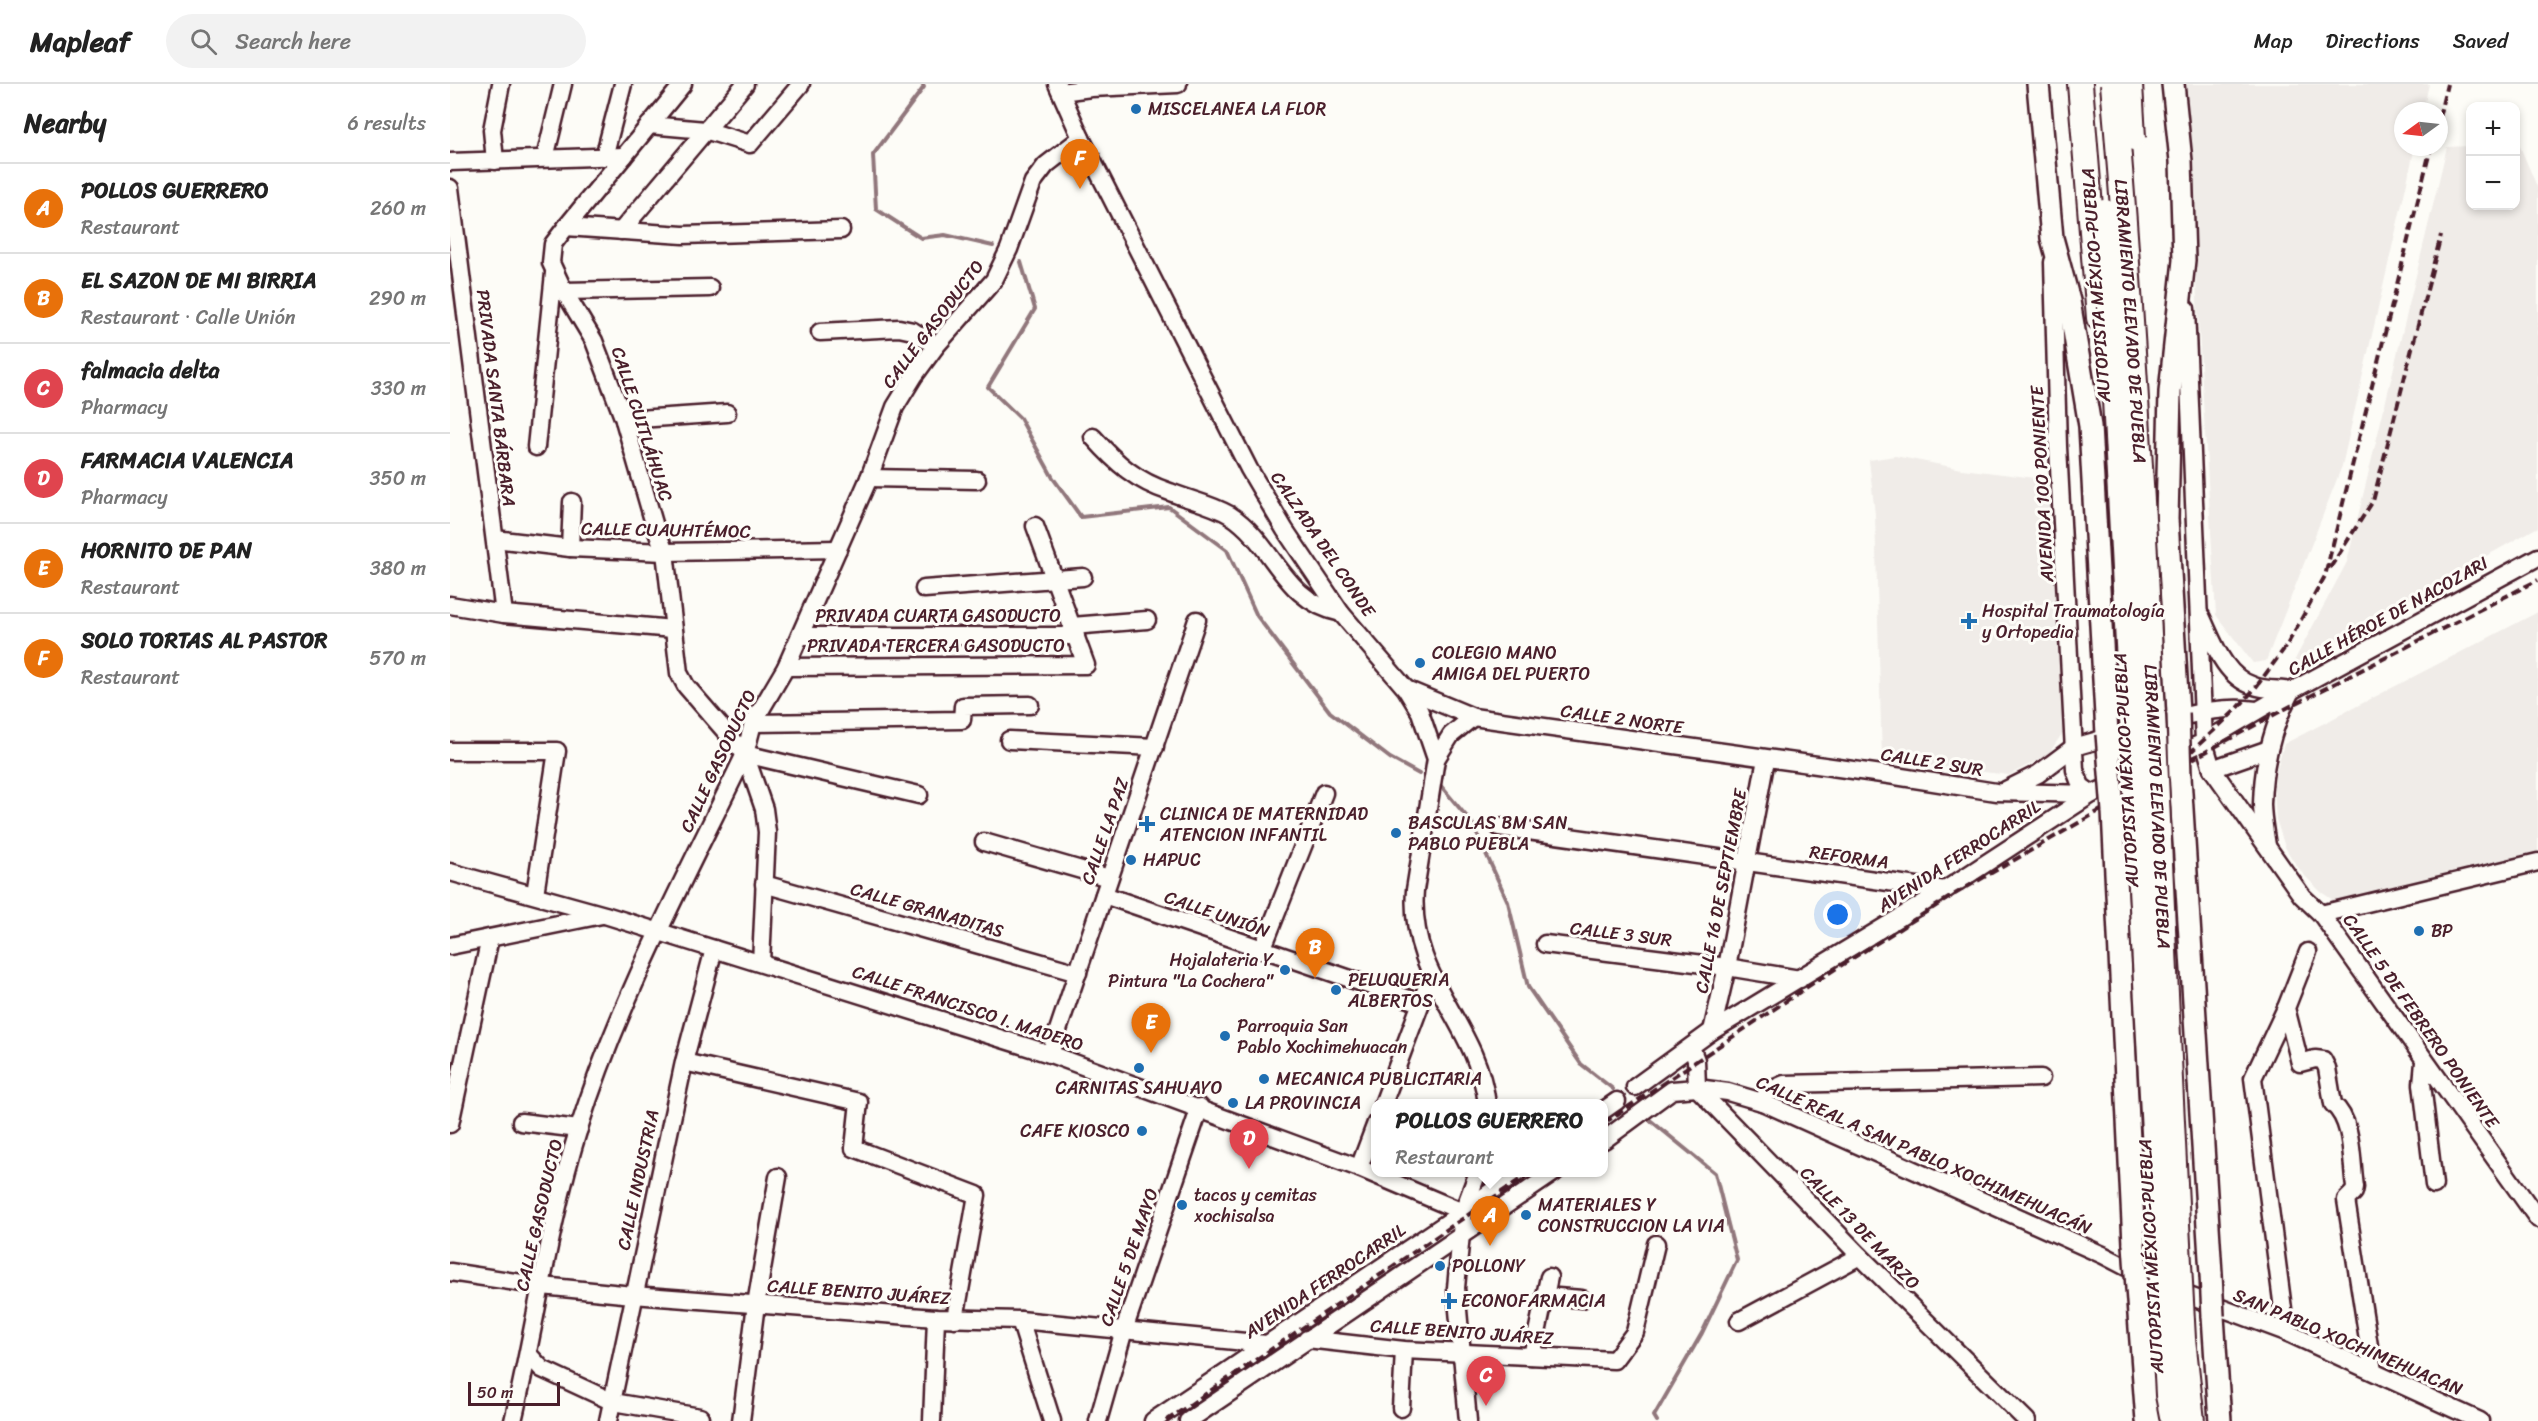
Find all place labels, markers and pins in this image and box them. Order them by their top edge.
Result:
place label: MISCELANEA LA FLOR [1148,93,1326,125]
marker: MISCELANEA LA FLOR [1129,102,1143,116]
pin: F [1060,140,1100,189]
place label: Hospital Traumatología y Ortopedia [1982,595,2164,648]
marker: Hospital Traumatología y Ortopedia [1960,612,1978,630]
place label: COLEGIO MANO AMIGA DEL PUERTO [1431,637,1590,690]
marker: COLEGIO MANO AMIGA DEL PUERTO [1413,656,1427,670]
place label: CLINICA DE MATERNIDAD ATENCION INFANTIL [1159,798,1368,851]
place label: BASCULAS BM SAN PABLO PUEBLA [1408,807,1568,860]
marker: CLINICA DE MATERNIDAD ATENCION INFANTIL [1138,815,1156,833]
marker: BASCULAS BM SAN PABLO PUEBLA [1389,826,1403,840]
place label: HAPUC [1143,844,1201,876]
marker: HAPUC [1124,853,1138,867]
place label: BP [2431,915,2453,947]
marker: BP [2412,924,2426,938]
pin: B [1296,928,1334,978]
place label: Hojalateria Y Pintura "La Cochera" [1108,944,1275,997]
marker: Hojalateria Y Pintura "La Cochera" [1278,963,1292,977]
place label: PELUQUERIA ALBERTOS [1347,964,1449,1017]
marker: PELUQUERIA ALBERTOS [1329,983,1343,997]
pin: E [1132,1004,1170,1053]
place label: Parroquia San Pablo Xochimehuacan [1237,1010,1407,1063]
marker: Parroquia San Pablo Xochimehuacan [1218,1029,1232,1043]
marker: CARNITAS SAHUAYO [1132,1061,1146,1075]
place label: MECANICA PUBLICITARIA [1276,1063,1482,1095]
place label: CARNITAS SAHUAYO [1056,1072,1223,1104]
marker: MECANICA PUBLICITARIA [1257,1072,1271,1086]
place label: LA PROVINCIA [1245,1087,1361,1119]
marker: LA PROVINCIA [1226,1096,1240,1110]
place label: CAFE KIOSCO [1020,1115,1130,1147]
pin: D [1230,1120,1268,1169]
marker: CAFE KIOSCO [1135,1124,1149,1138]
place label: tacos y cemitas xochisalsa [1194,1179,1317,1232]
place label: MATERIALES Y CONSTRUCCION LA VIA [1538,1189,1725,1242]
pin: A [1470,1196,1510,1246]
marker: tacos y cemitas xochisalsa [1175,1198,1189,1212]
marker: MATERIALES Y CONSTRUCCION LA VIA [1519,1208,1533,1222]
place label: POLLONY [1452,1250,1526,1282]
marker: POLLONY [1433,1259,1447,1273]
place label: ECONOFARMACIA [1461,1285,1606,1317]
marker: ECONOFARMACIA [1442,1294,1456,1308]
pin: C [1466,1356,1506,1406]

